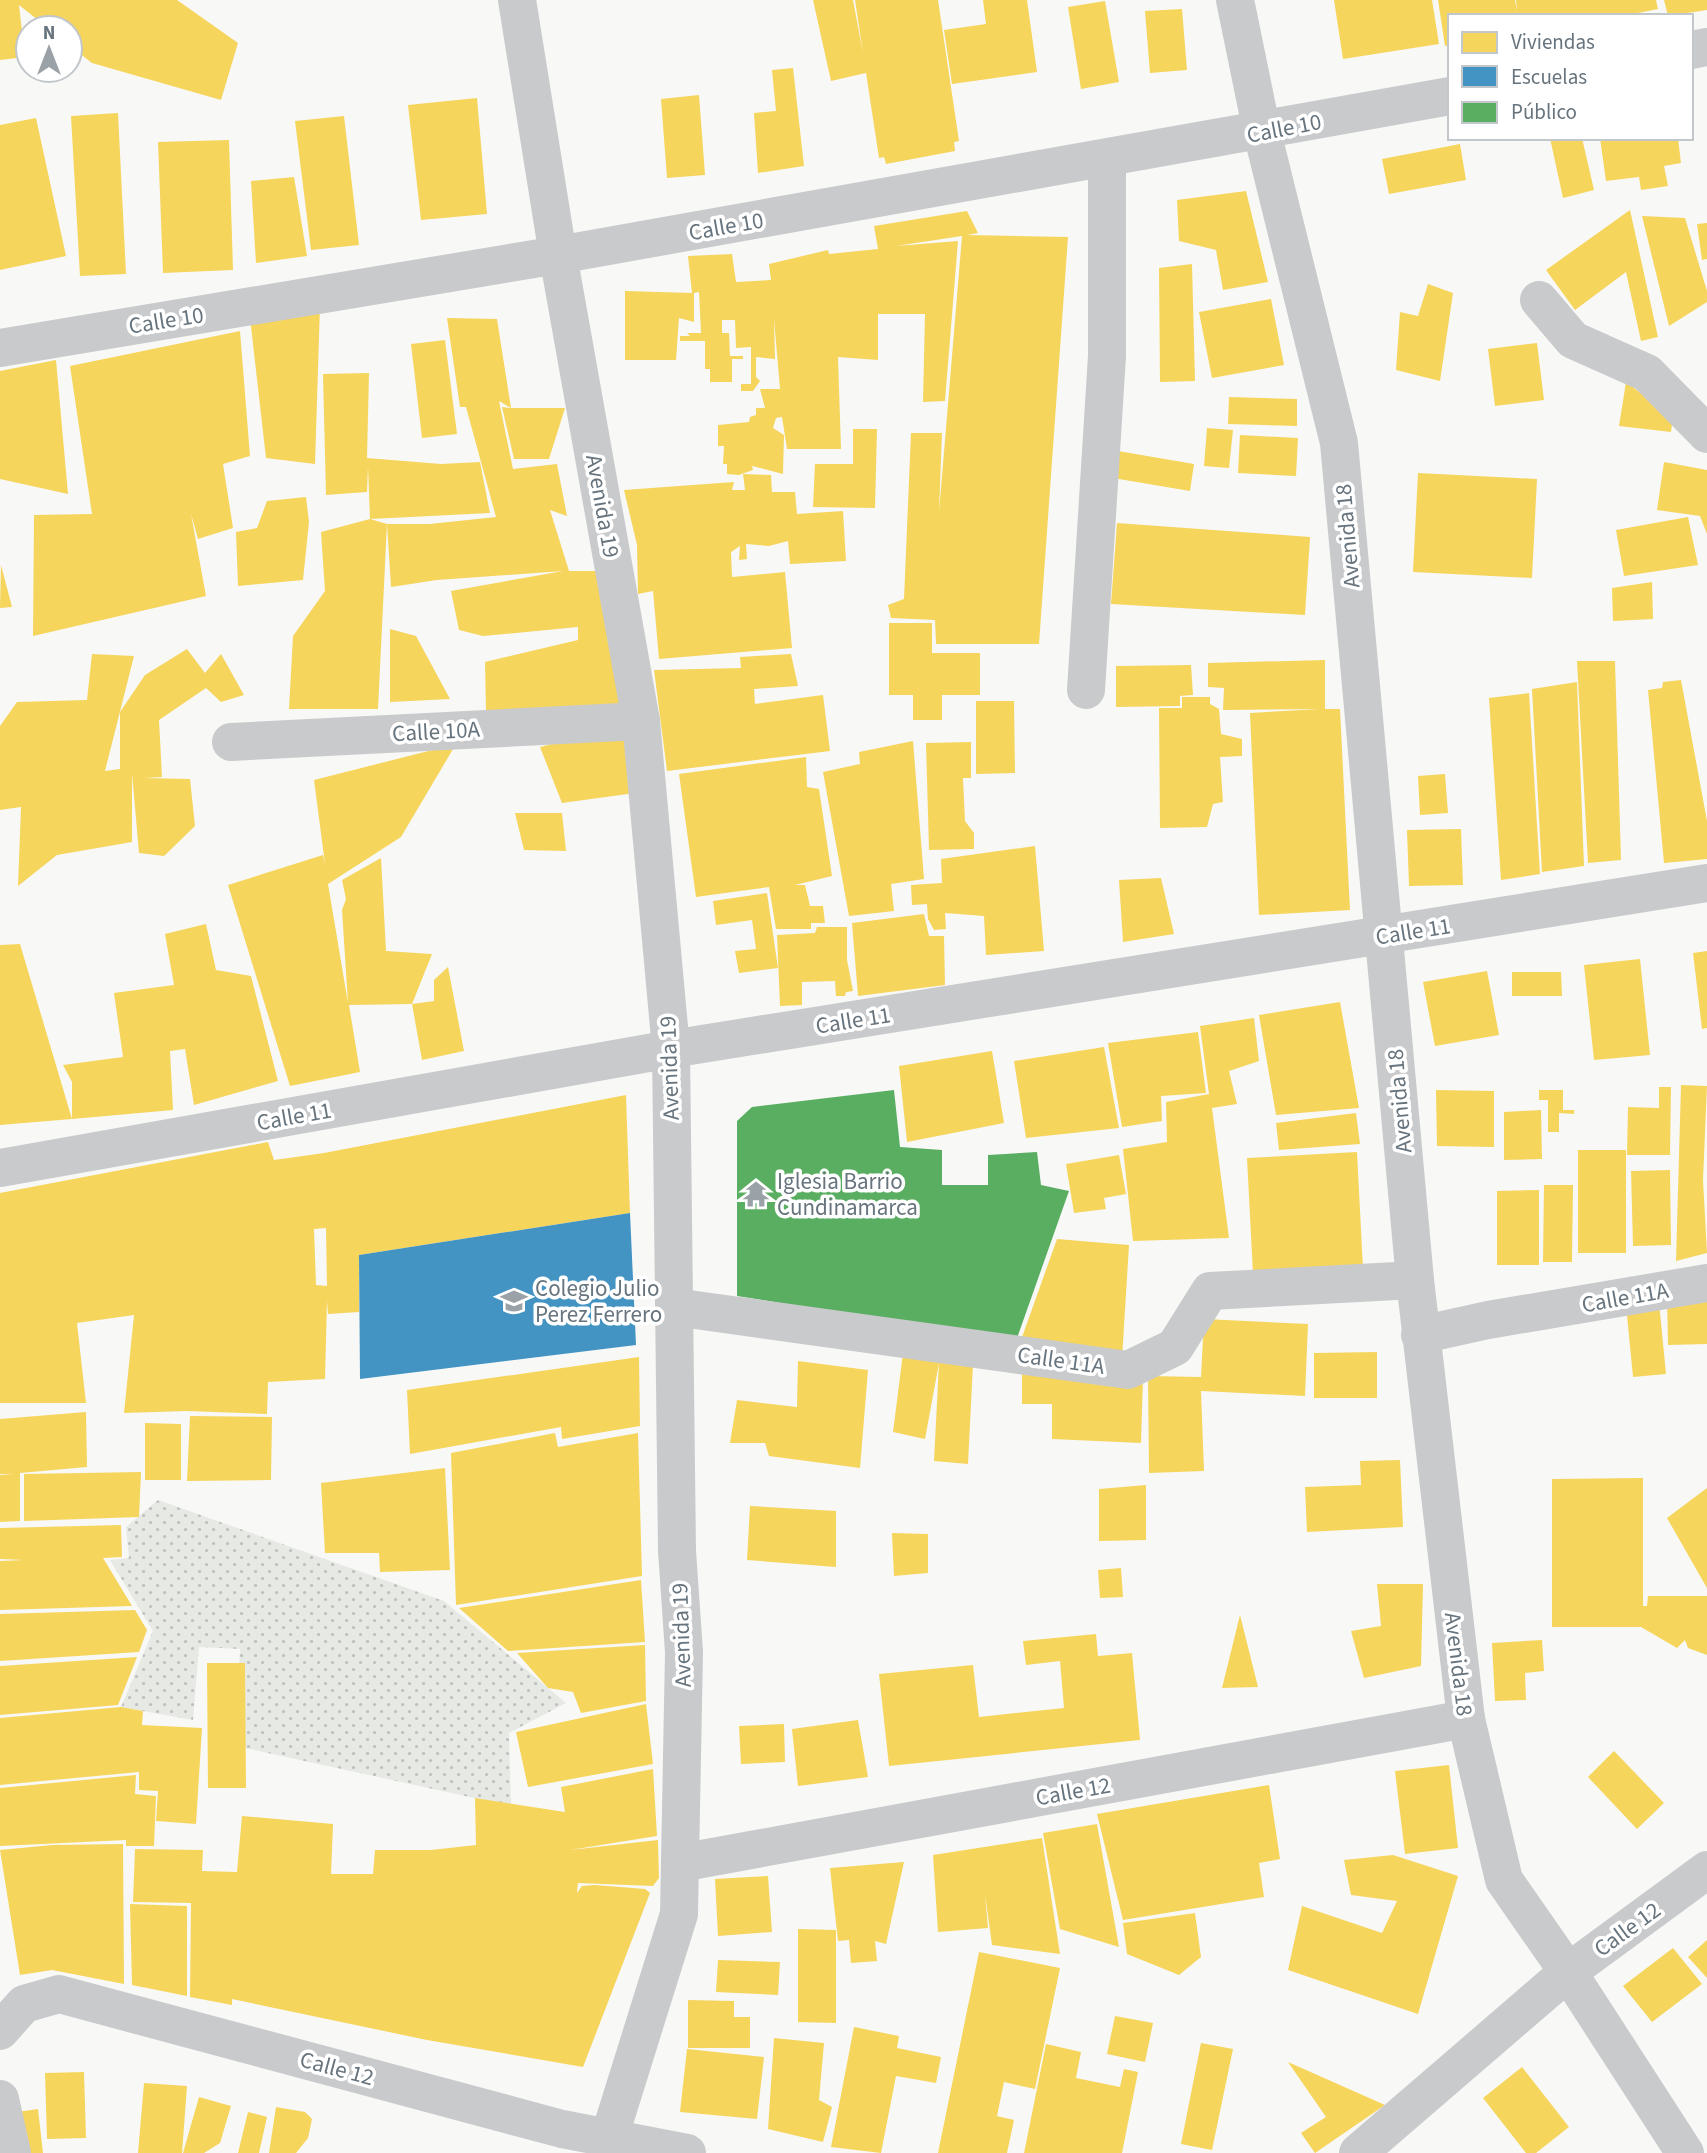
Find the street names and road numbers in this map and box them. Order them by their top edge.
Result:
street label: Calle 10 [1244,105,1324,152]
street label: Calle 10 [686,204,766,249]
street label: Calle 10 [126,298,206,343]
street label: Avenida 19 [577,452,628,560]
street label: Avenida 18 [1327,482,1368,589]
street label: Calle 10A [391,713,481,750]
street label: Calle 11 [1373,909,1453,954]
street label: Calle 11 [813,998,893,1043]
street label: Avenida 19 [651,1015,688,1121]
street label: Avenida 18 [1379,1047,1420,1154]
street label: Calle 11 [254,1094,334,1139]
street label: Calle 11A [1579,1274,1672,1321]
street label: Calle 11A [1015,1338,1107,1383]
street label: Avenida 19 [663,1582,700,1688]
street label: Avenida 18 [1436,1610,1481,1718]
street label: Calle 12 [1033,1769,1113,1814]
street label: Calle 12 [1587,1894,1667,1965]
street label: Calle 12 [296,2043,378,2094]

